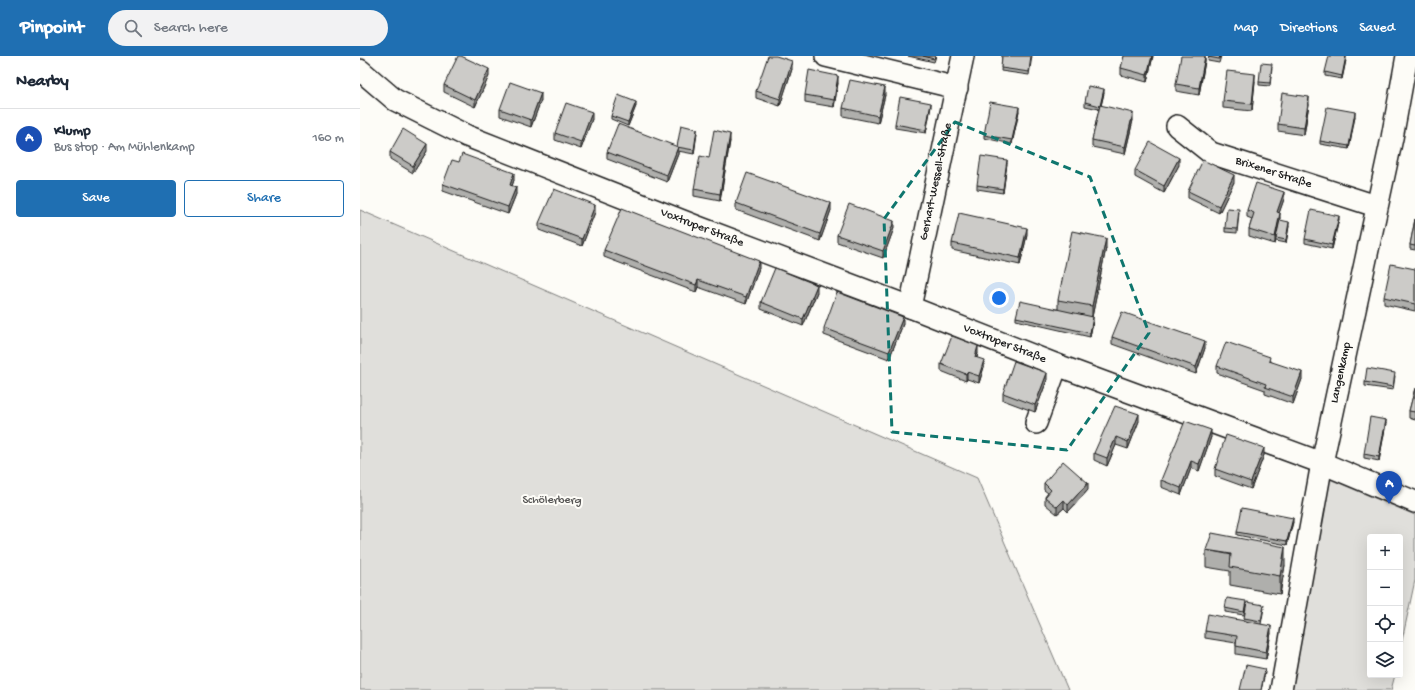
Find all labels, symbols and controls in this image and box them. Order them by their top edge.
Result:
search box [108,10,388,46]
text: Pinpoint [20,17,84,40]
icon: search [122,17,144,39]
text: Search here [154,19,228,37]
text: Map [1234,20,1258,37]
text: Directions [1280,20,1337,37]
text: Saved [1359,20,1395,37]
text: Nearby [16,72,69,92]
street label: Gerhart-Wessell-Straße [917,121,956,242]
text: Klump [54,122,91,140]
text: A [25,131,33,146]
text: 160 m [312,131,344,146]
text: Bus stop · Am Mühlenkamp [54,140,195,155]
street label: Brixener Straße [1233,154,1314,192]
button: Save [16,180,176,217]
button: Share [184,180,344,217]
street label: Voxtruper Straße [657,205,746,251]
your location [989,288,1009,308]
street label: Voxtruper Straße [960,321,1049,367]
street label: Langenkamp [1328,341,1355,405]
pin: A [1376,471,1402,504]
park label: Schölerberg [522,494,582,508]
map controls [1367,534,1403,678]
button: + [1367,534,1403,570]
button: − [1367,570,1403,606]
button: locate [1367,606,1403,642]
button: layers [1367,642,1403,678]

